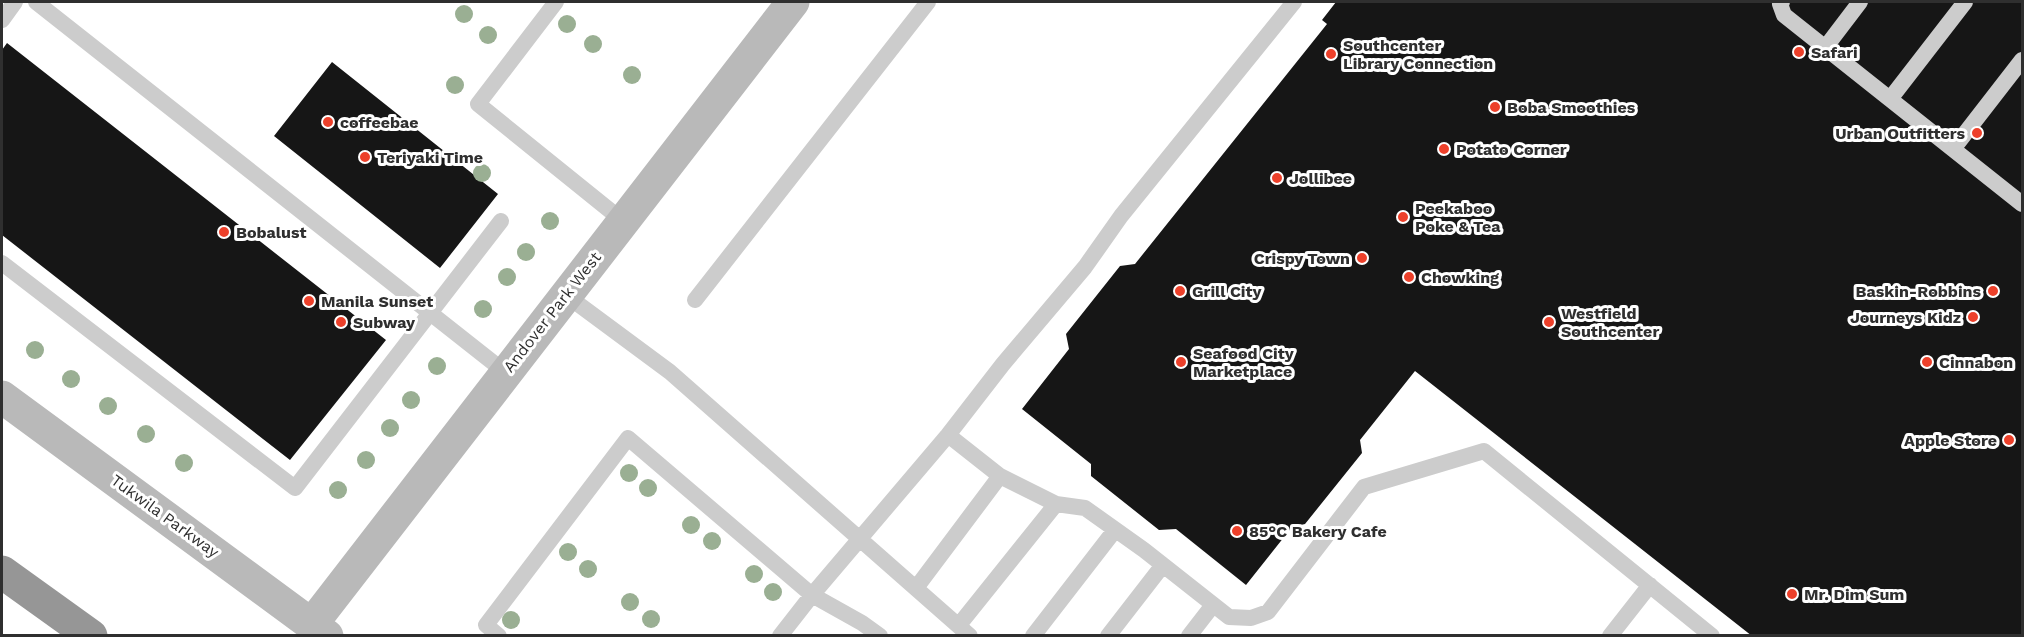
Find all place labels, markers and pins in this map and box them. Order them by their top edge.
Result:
place label: Southcenter Library Connection [1343,36,1493,73]
place label: Safari [1811,43,1858,62]
marker: Safari [1792,45,1806,59]
marker: Southcenter Library Connection [1324,47,1338,61]
place label: Boba Smoothies [1507,98,1636,117]
marker: Boba Smoothies [1488,100,1502,114]
place label: coffeebae [340,113,419,132]
marker: coffeebae [321,115,335,129]
place label: Urban Outfitters [1835,124,1965,143]
marker: Urban Outfitters [1970,126,1984,140]
place label: Potato Corner [1456,140,1567,159]
marker: Potato Corner [1437,142,1451,156]
place label: Teriyaki Time [377,148,483,167]
marker: Teriyaki Time [358,150,372,164]
place label: Jollibee [1289,169,1352,188]
marker: Jollibee [1270,171,1284,185]
place label: Peekaboo Poke & Tea [1415,199,1501,236]
marker: Peekaboo Poke & Tea [1396,210,1410,224]
place label: Bobalust [236,223,306,242]
marker: Bobalust [217,225,231,239]
place label: Crispy Town [1254,249,1350,268]
marker: Crispy Town [1355,251,1369,265]
place label: Chowking [1421,268,1499,287]
marker: Chowking [1402,270,1416,284]
place label: Grill City [1192,282,1262,301]
place label: Baskin-Robbins [1856,282,1981,301]
marker: Grill City [1173,284,1187,298]
marker: Baskin-Robbins [1986,284,2000,298]
place label: Manila Sunset [321,292,433,311]
marker: Manila Sunset [302,294,316,308]
place label: Westfield Southcenter [1561,304,1659,341]
place label: Journeys Kidz [1850,308,1961,327]
marker: Journeys Kidz [1966,310,1980,324]
place label: Subway [353,313,416,332]
marker: Subway [334,315,348,329]
marker: Westfield Southcenter [1542,315,1556,329]
place label: Seafood City Marketplace [1193,344,1295,381]
place label: Cinnabon [1939,353,2013,372]
marker: Seafood City Marketplace [1174,355,1188,369]
marker: Cinnabon [1920,355,1934,369]
place label: Apple Store [1904,431,1997,450]
marker: Apple Store [2002,433,2016,447]
place label: 85°C Bakery Cafe [1249,522,1387,541]
marker: 85°C Bakery Cafe [1230,524,1244,538]
place label: Mr. Dim Sum [1804,585,1904,604]
marker: Mr. Dim Sum [1785,587,1799,601]

